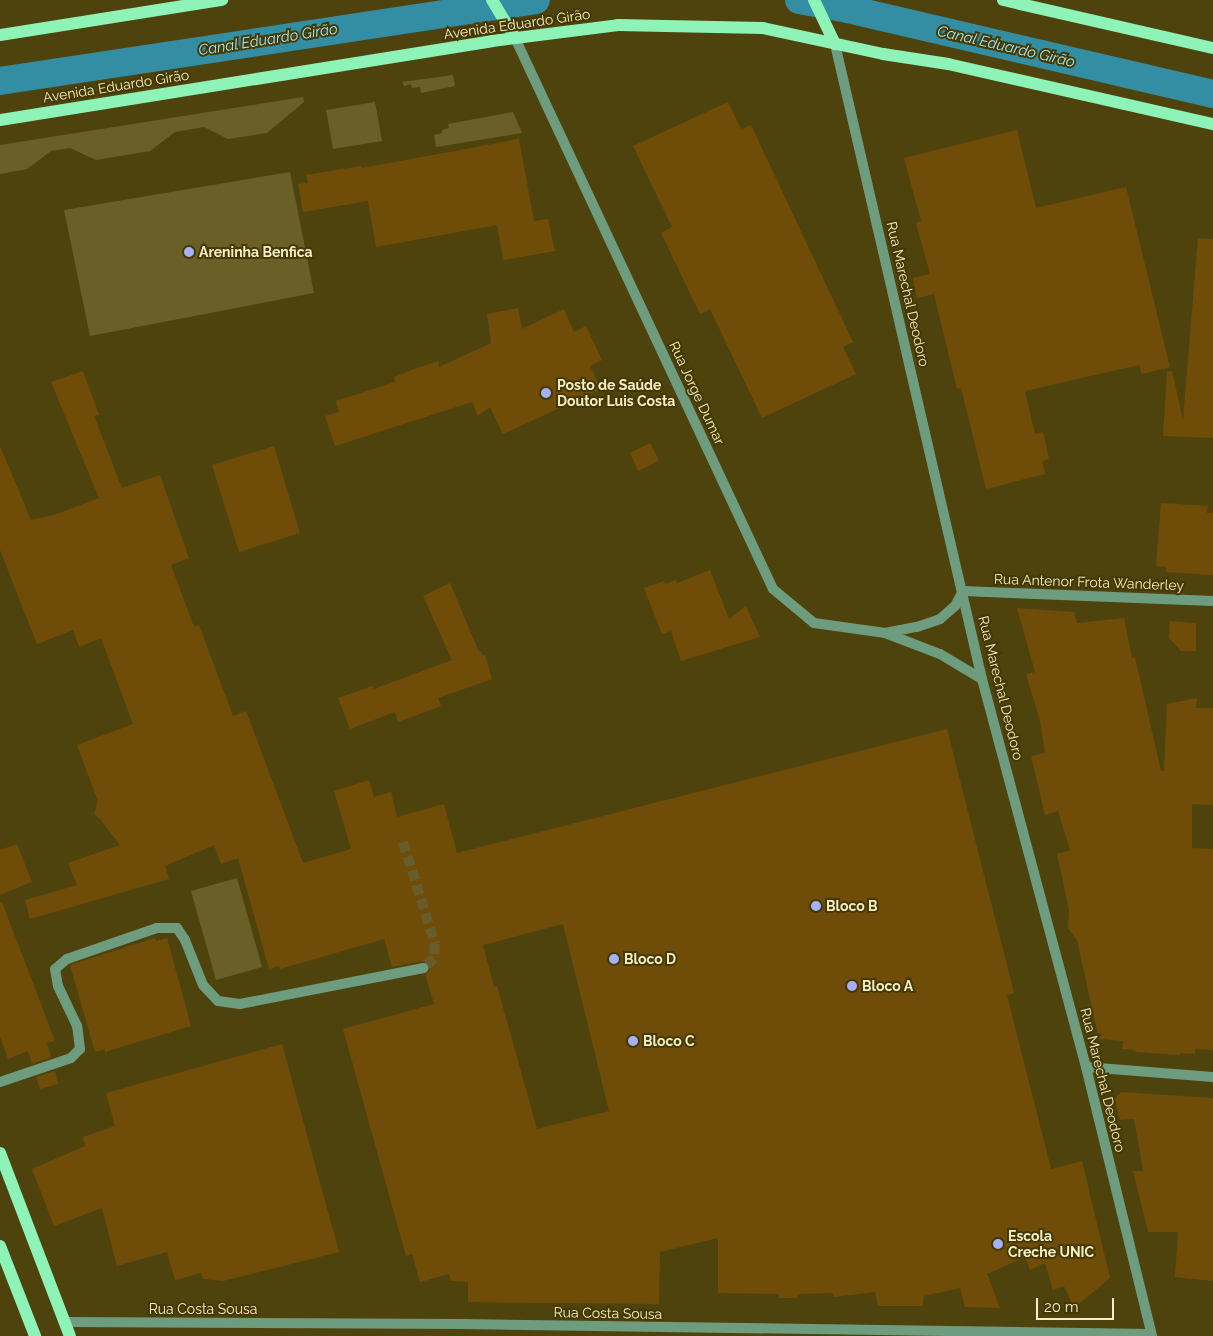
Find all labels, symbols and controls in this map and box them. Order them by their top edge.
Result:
street label: Avenida Eduardo Girão [443,5,591,43]
water label: Canal Eduardo Girão [197,20,339,60]
water label: Canal Eduardo Girão [935,22,1077,72]
street label: Avenida Eduardo Girão [42,66,190,106]
street label: Rua Marechal Deodoro [883,220,933,368]
place label: Areninha Benfica [199,244,313,260]
marker: Areninha Benfica [183,246,195,258]
street label: Rua Jorge Dumar [666,339,728,447]
place label: Posto de Saúde Doutor Luis Costa [557,377,676,410]
marker: Posto de Saúde Doutor Luis Costa [539,386,553,400]
street label: Rua Antenor Frota Wanderley [993,570,1185,594]
street label: Rua Marechal Deodoro [975,614,1027,762]
place label: Bloco B [826,898,878,914]
marker: Bloco B [810,900,822,912]
place label: Bloco D [624,951,676,967]
marker: Bloco D [608,953,620,965]
place label: Bloco A [862,978,914,994]
marker: Bloco A [846,980,858,992]
street label: Rua Marechal Deodoro [1077,1006,1129,1154]
place label: Bloco C [643,1033,695,1049]
marker: Bloco C [627,1035,639,1047]
place label: Escola Creche UNIC [1008,1228,1094,1260]
marker: Escola Creche UNIC [992,1238,1004,1250]
scale bar [1038,1288,1116,1320]
text: 20 m [1044,1298,1079,1316]
street label: Rua Costa Sousa [149,1301,257,1317]
street label: Rua Costa Sousa [554,1304,662,1322]

